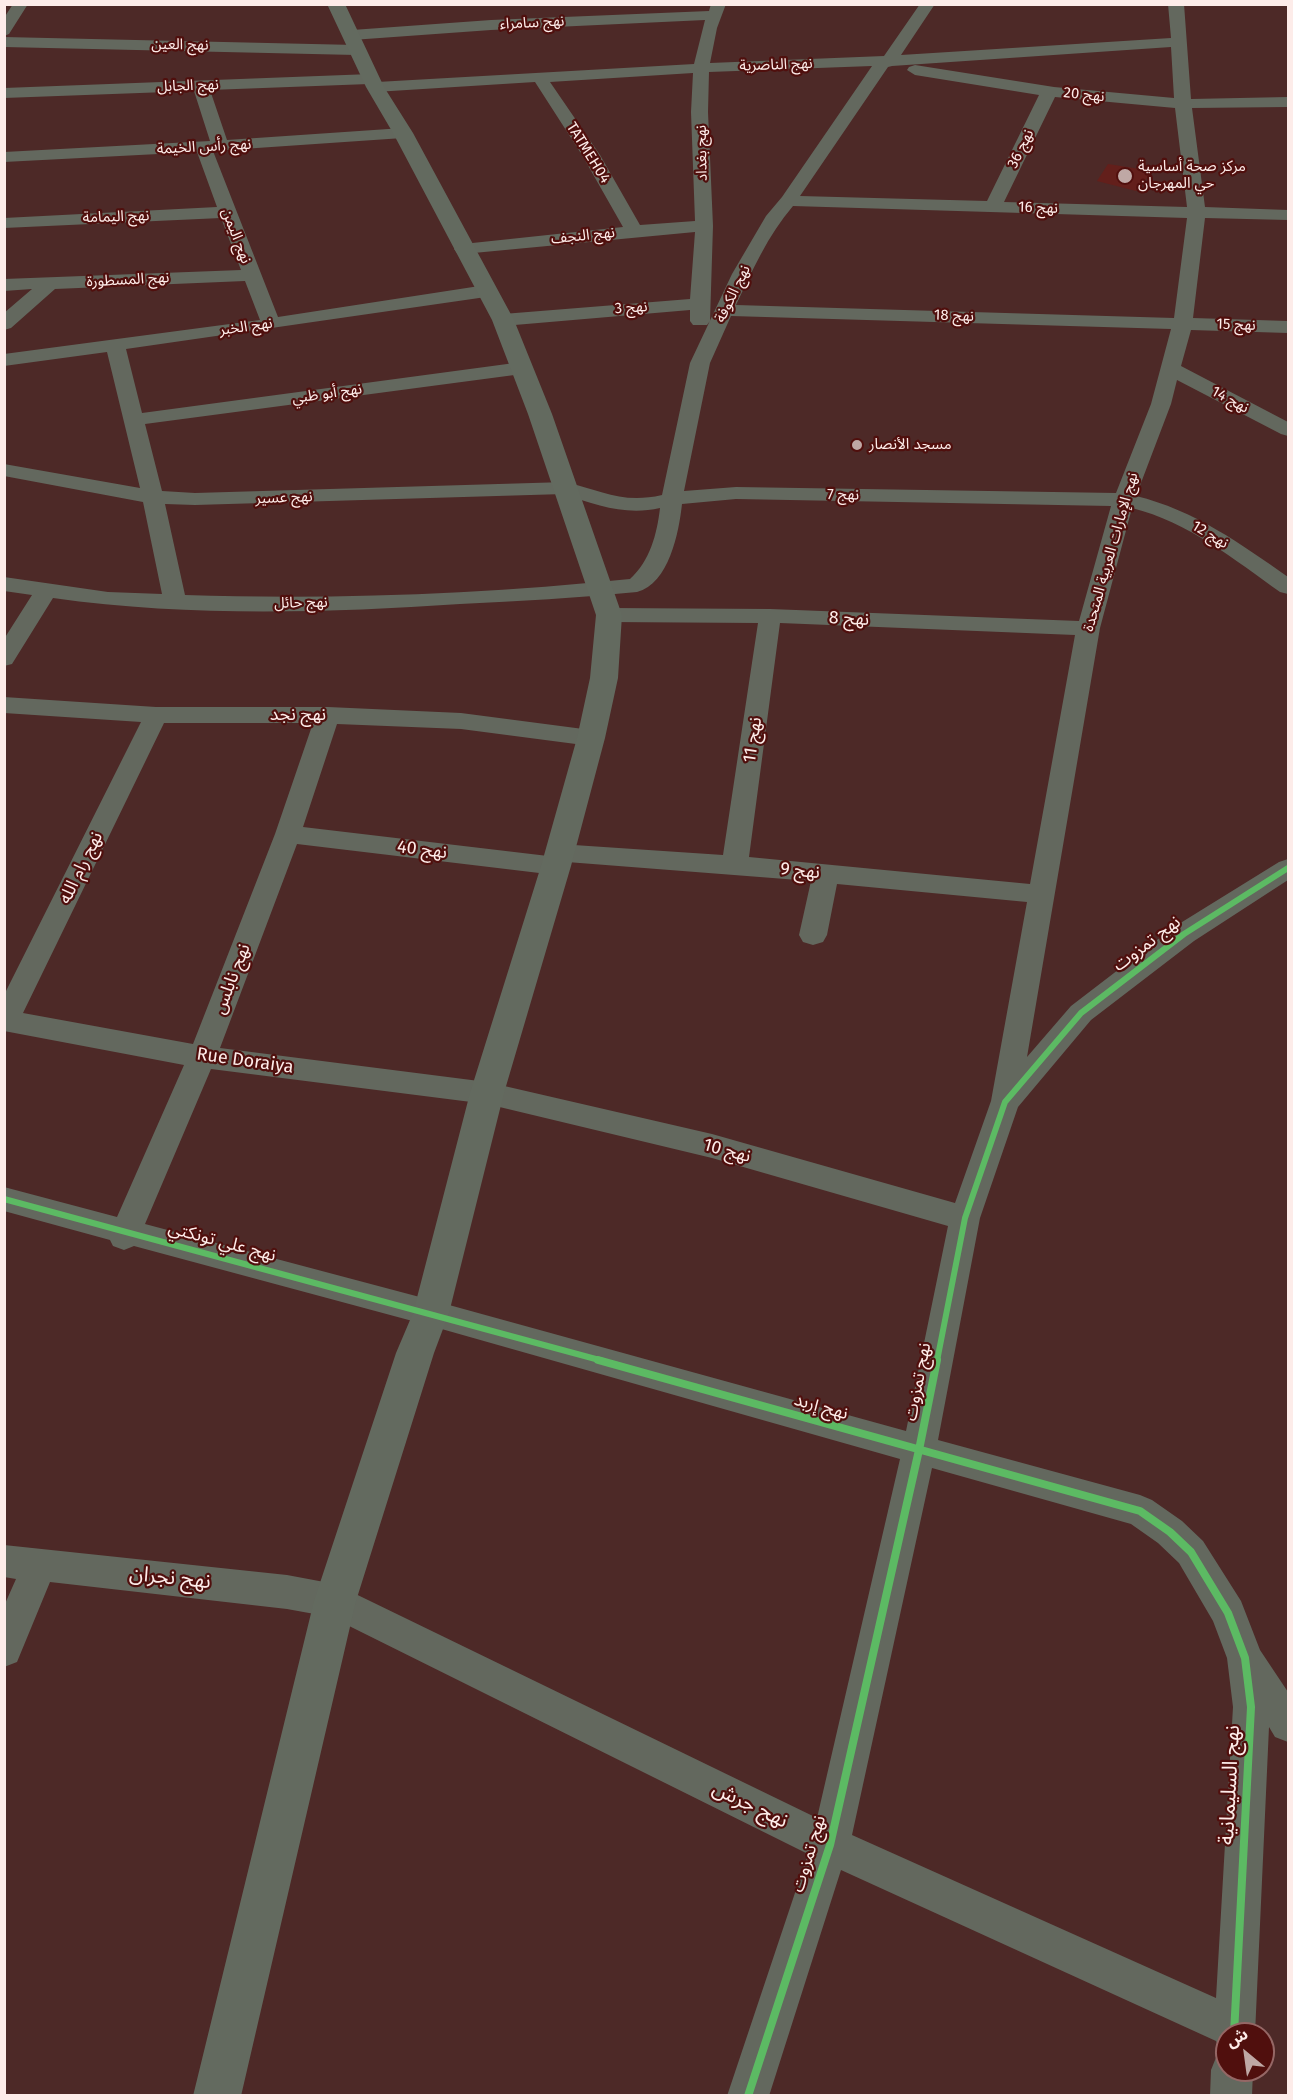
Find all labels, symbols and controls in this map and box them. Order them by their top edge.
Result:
street label: نهج سامراء [499,12,565,34]
street label: نهج العين [151,36,209,54]
street label: نهج الناصرية [739,55,813,75]
street label: نهج الجابل [157,76,219,96]
street label: نهج 20 [1063,84,1105,106]
street label: TATMEH04 [562,119,614,187]
street label: نهج بغداد [693,125,711,181]
street label: نهج 36 [1004,127,1038,171]
street label: نهج رأس الخيمة [156,136,252,158]
place label: مركز صحة أساسية حي المهرجان [1138,158,1246,193]
marker: مركز صحة أساسية حي المهرجان [1116,167,1134,185]
street label: نهج 16 [1018,198,1058,218]
street label: نهج اليمن [217,206,255,266]
street label: نهج اليمامة [82,207,150,227]
street label: نهج النجف [550,224,616,248]
street label: نهج الكوفة [711,262,755,326]
street label: نهج المسطورة [86,269,170,291]
street label: نهج 3 [614,298,648,318]
street label: نهج 18 [934,306,974,326]
street label: نهج الخبر [218,314,274,340]
street label: نهج 15 [1216,315,1256,335]
street label: نهج أبو ظبي [291,380,363,408]
street label: نهج 14 [1208,383,1252,417]
place label: مسجد الأنصار [869,436,952,454]
marker: مسجد الأنصار [850,438,864,452]
street label: نهج الإمارات العربية المتحدة [1080,470,1142,634]
street label: نهج 7 [827,486,859,504]
street label: نهج عسير [255,488,313,508]
street label: نهج 12 [1189,517,1231,553]
street label: نهج حائل [274,594,328,612]
street label: نهج 8 [828,607,870,631]
street label: نهج نجد [270,704,326,726]
street label: نهج 11 [739,716,767,764]
street label: نهج رام الله [54,828,108,908]
street label: نهج 40 [396,836,448,864]
street label: نهج 9 [779,858,821,884]
street label: نهج تمزوت [1109,912,1185,976]
street label: نهج نابلس [209,941,255,1017]
street label: Rue Doraiya [195,1044,295,1078]
street label: نهج 10 [701,1134,753,1168]
street label: نهج علي تونكتي [166,1217,278,1267]
street label: نهج تمزوت [900,1341,936,1423]
street label: نهج إربد [792,1389,850,1425]
street label: نهج نجران [128,1561,212,1595]
street label: نهج السليمانية [1214,1724,1246,1846]
street label: نهج جرش [708,1776,792,1834]
street label: نهج تمزوت [787,1813,831,1895]
north arrow [1215,2022,1275,2082]
text: ش [1223,2024,1251,2051]

